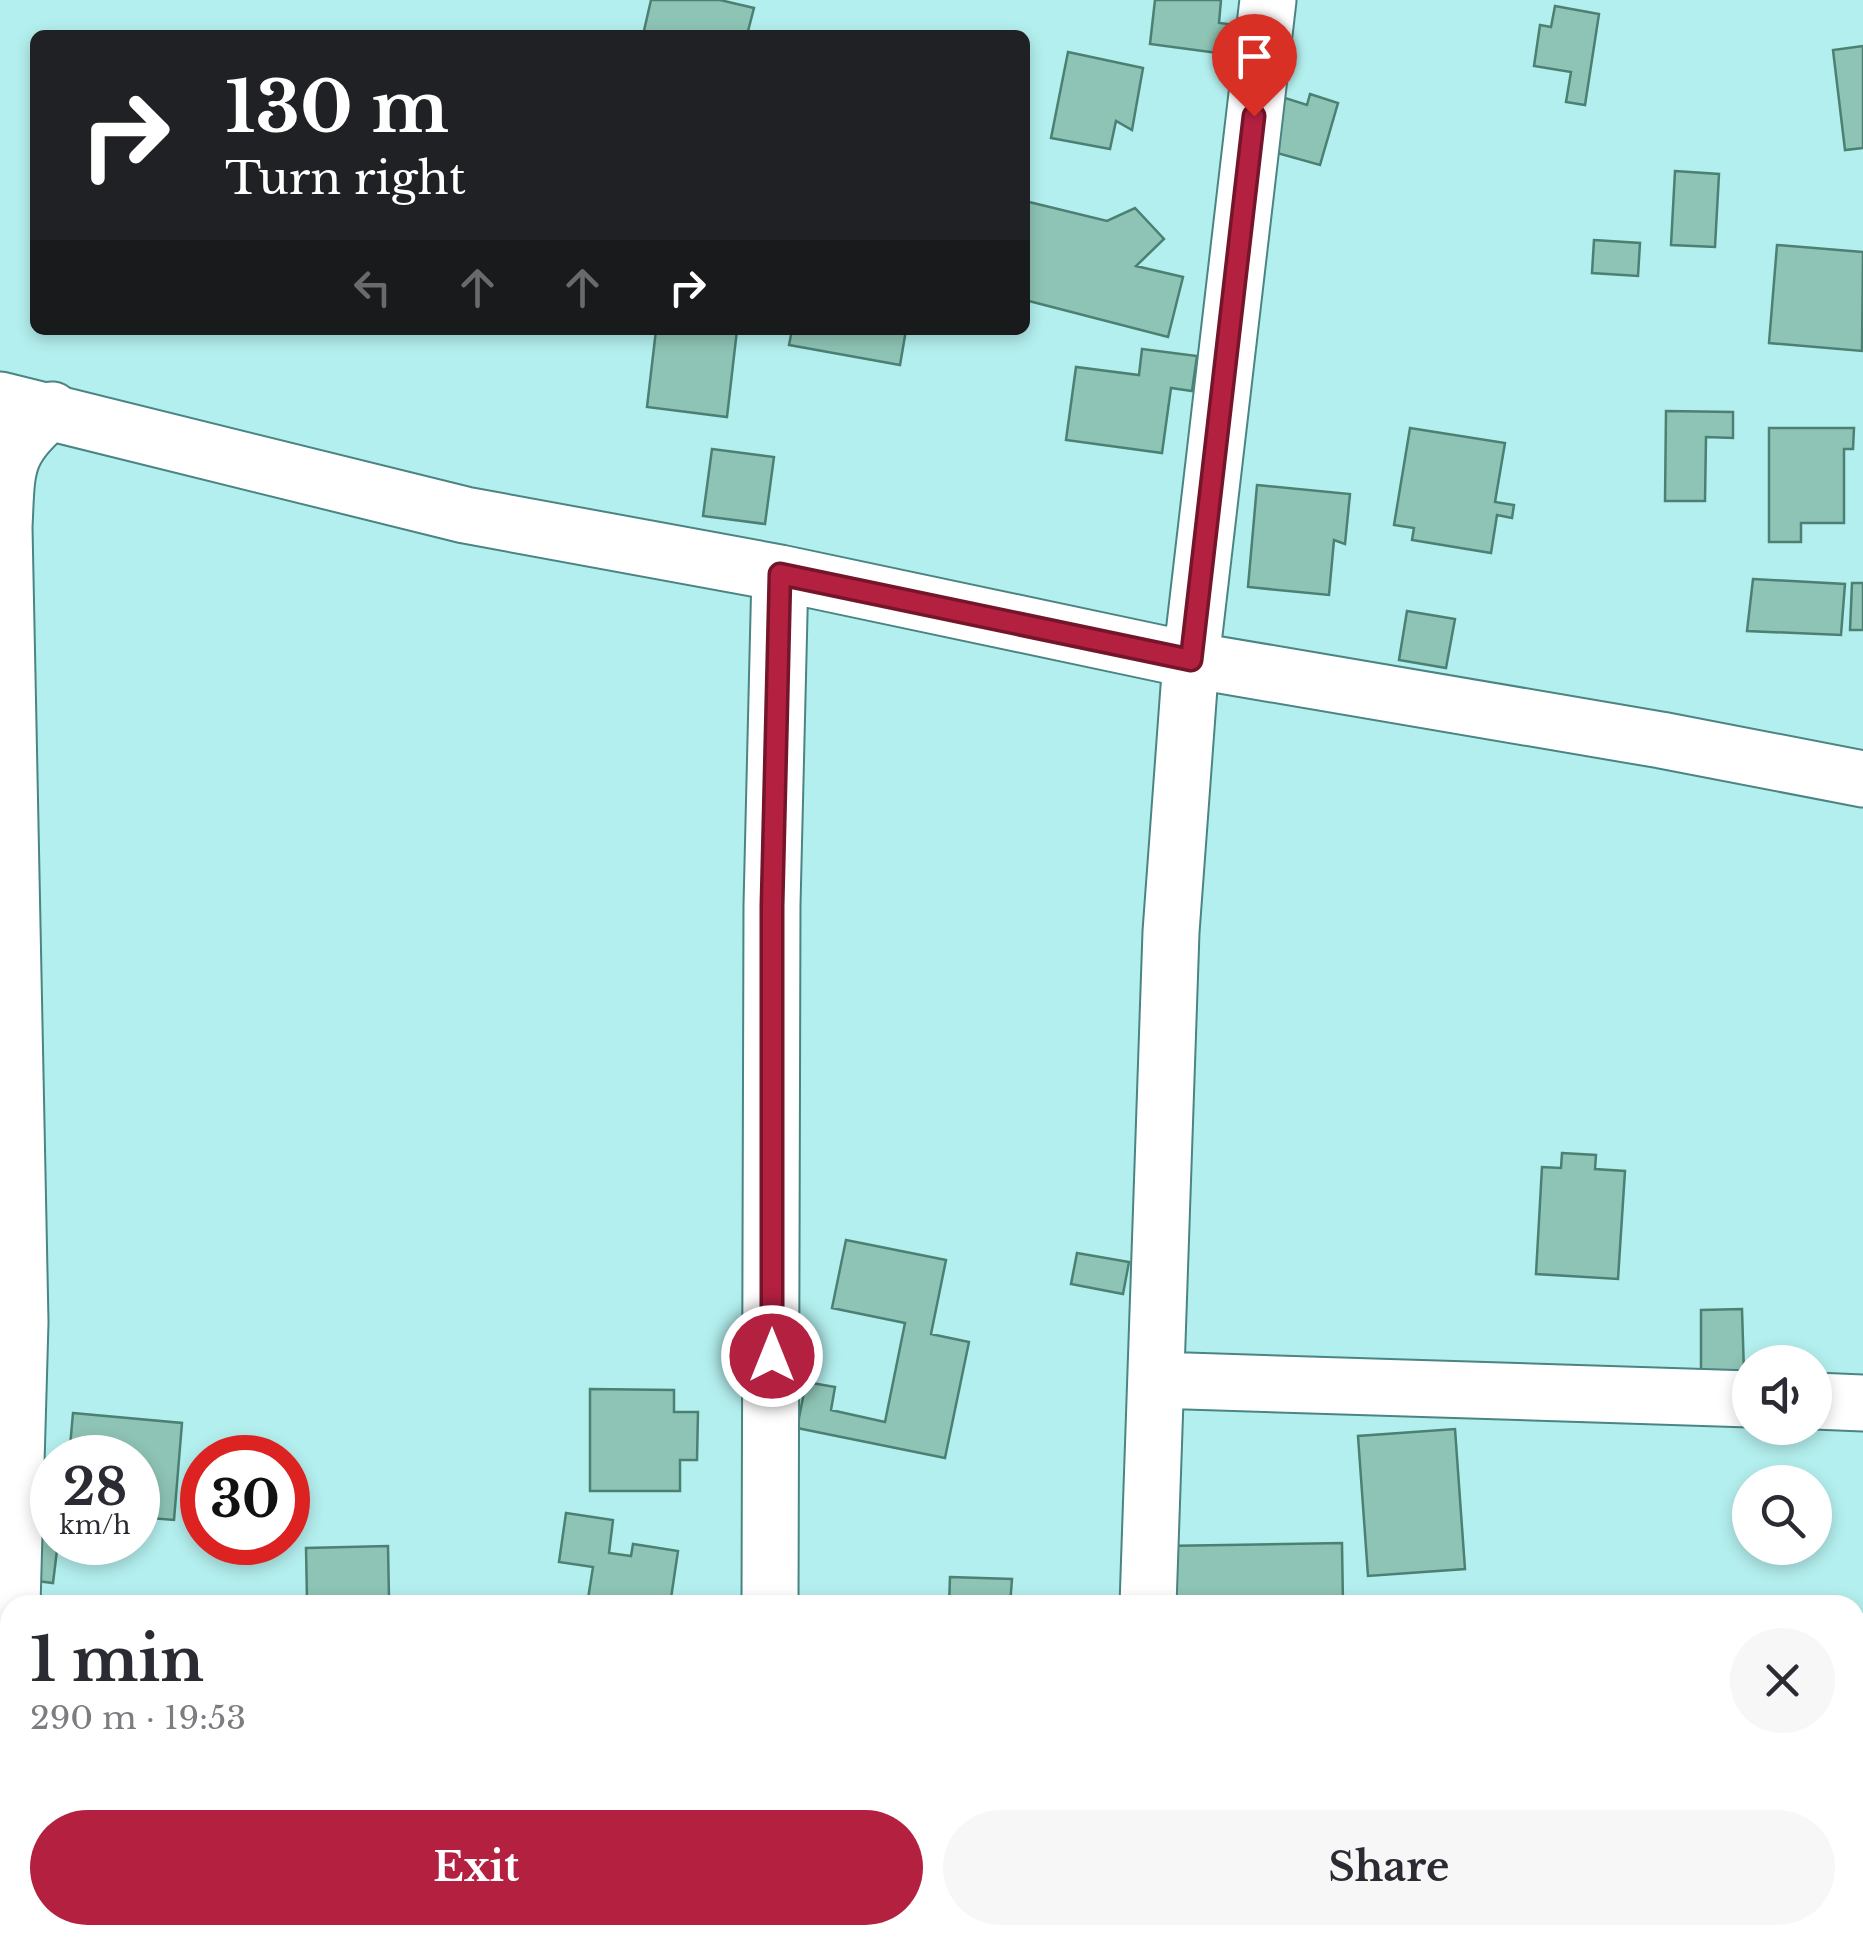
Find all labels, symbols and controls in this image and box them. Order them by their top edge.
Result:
pin [1212,14,1297,117]
icon: arrive [1227,29,1282,84]
text: 130 m [225,64,449,151]
icon: right [60,70,190,200]
text: Turn right [225,150,466,206]
icon: left [345,260,400,315]
icon: ahead [450,260,505,315]
icon: ahead [555,260,610,315]
icon: right [660,260,715,315]
position arrow [720,1304,824,1408]
map controls [1732,1345,1832,1565]
button: sound [1732,1345,1832,1445]
speed limit sign: 30 [180,1435,310,1565]
text: 28 [63,1456,127,1519]
button: search [1732,1465,1832,1565]
text: km/h [60,1510,130,1541]
text: 1 min [30,1623,204,1697]
button: close [1730,1628,1835,1733]
text: 290 m · 19:53 [30,1698,246,1738]
button: Exit [30,1810,923,1925]
button: Share [943,1810,1835,1925]

